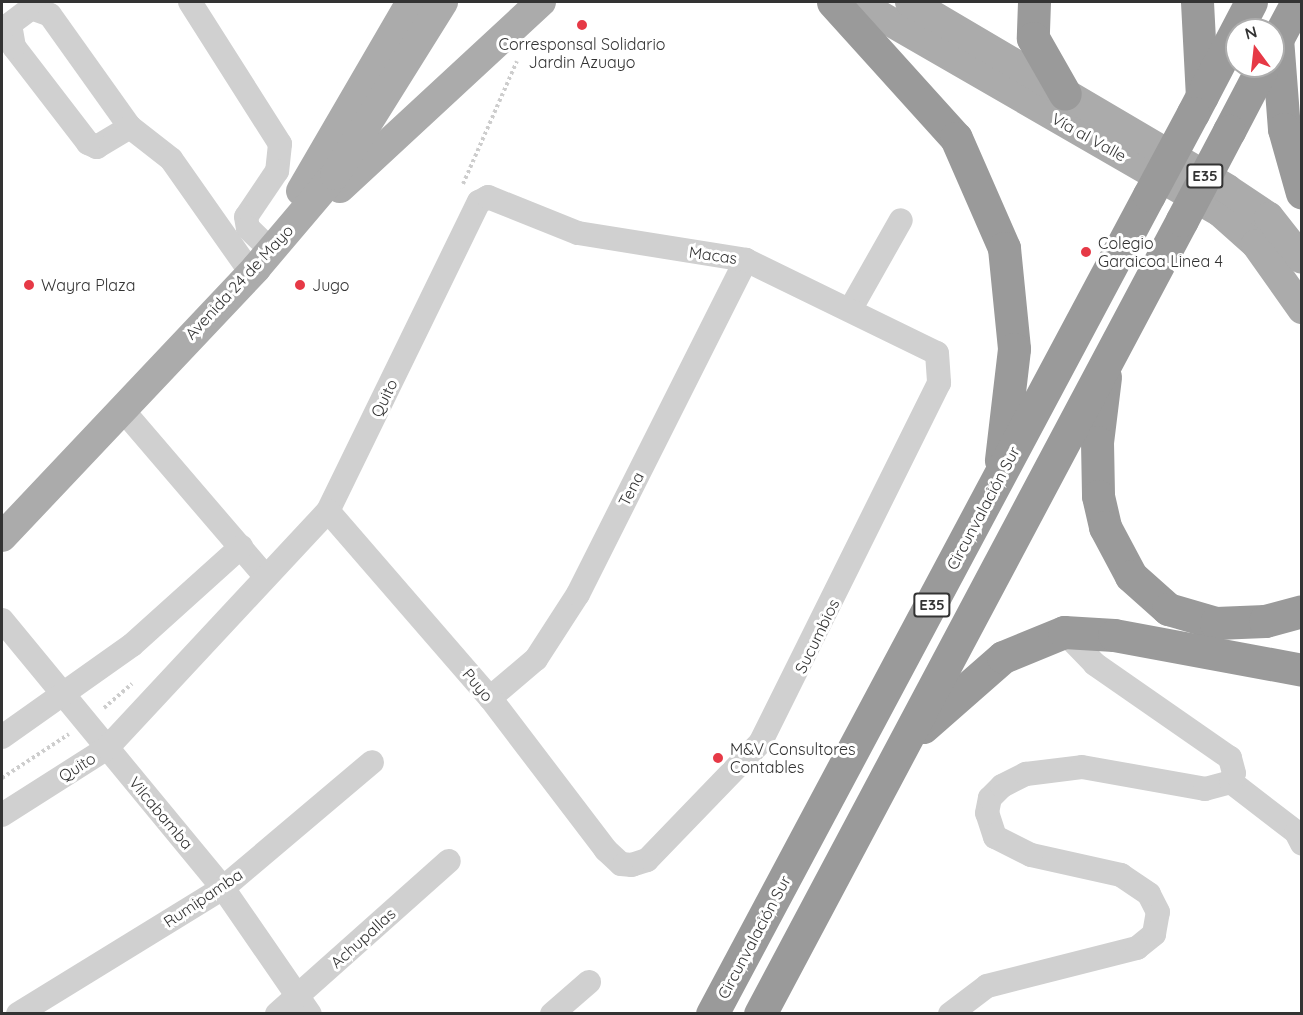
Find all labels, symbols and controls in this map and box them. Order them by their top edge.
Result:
marker: Corresponsal Solidario Jardin Azuayo [575,18,589,32]
north arrow [1225,18,1285,78]
text: N [1243,21,1259,44]
place label: Corresponsal Solidario Jardin Azuayo [498,34,666,72]
street label: Vía al Valle [1048,109,1130,165]
road number: E35 [1186,164,1224,188]
street label: Avenida 24 de Mayo [181,221,297,343]
place label: Colegio Garaicoa Linea 4 [1098,233,1223,271]
street label: Macas [688,242,738,268]
marker: Colegio Garaicoa Linea 4 [1079,245,1093,259]
place label: Wayra Plaza [41,275,135,295]
place label: Jugo [312,275,349,295]
marker: Wayra Plaza [22,278,36,292]
marker: Jugo [293,278,307,292]
street label: Quito [367,376,401,420]
street label: Circunvalación Sur [942,443,1024,573]
street label: Tena [614,469,648,509]
road number: E35 [912,593,952,617]
street label: Sucumbios [791,596,843,676]
street label: Puyo [459,665,497,705]
place label: M&V Consultores Contables [730,739,855,777]
street label: Quito [55,748,99,786]
marker: M&V Consultores Contables [711,751,725,765]
street label: Vilcabamba [125,773,197,853]
street label: Rumipamba [160,865,246,931]
street label: Circunvalación Sur [713,872,795,1002]
street label: Achupallas [327,904,399,972]

